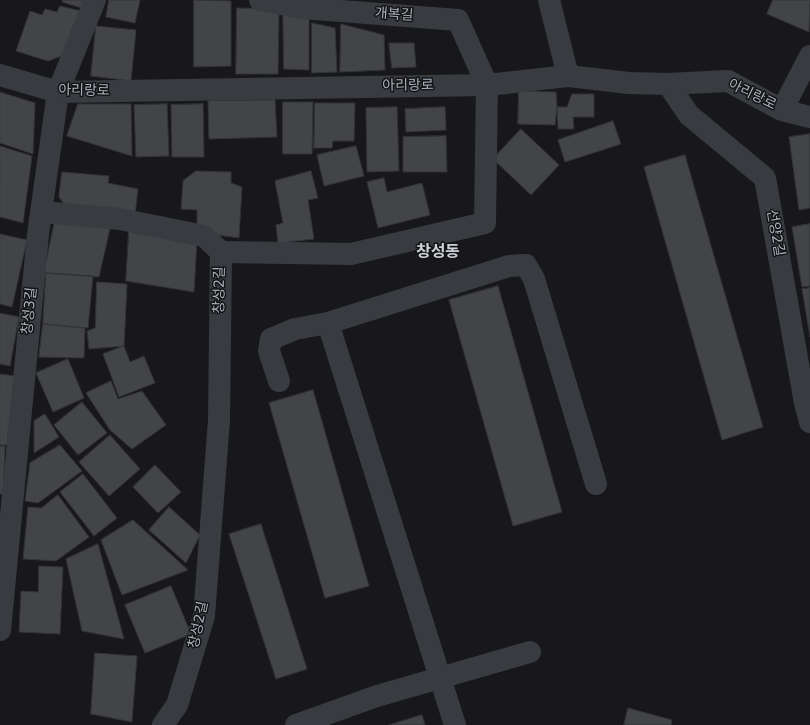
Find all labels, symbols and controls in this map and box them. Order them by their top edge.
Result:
street label: 개복길 [374,5,414,25]
street label: 아리랑로 [725,76,779,114]
street label: 아리랑로 [382,77,434,95]
street label: 아리랑로 [58,82,110,100]
street label: 선양2길 [763,208,787,258]
district label: 창성동 [416,243,460,263]
street label: 창성2길 [211,266,229,314]
street label: 창성3길 [19,286,41,336]
street label: 창성2길 [186,600,212,650]

